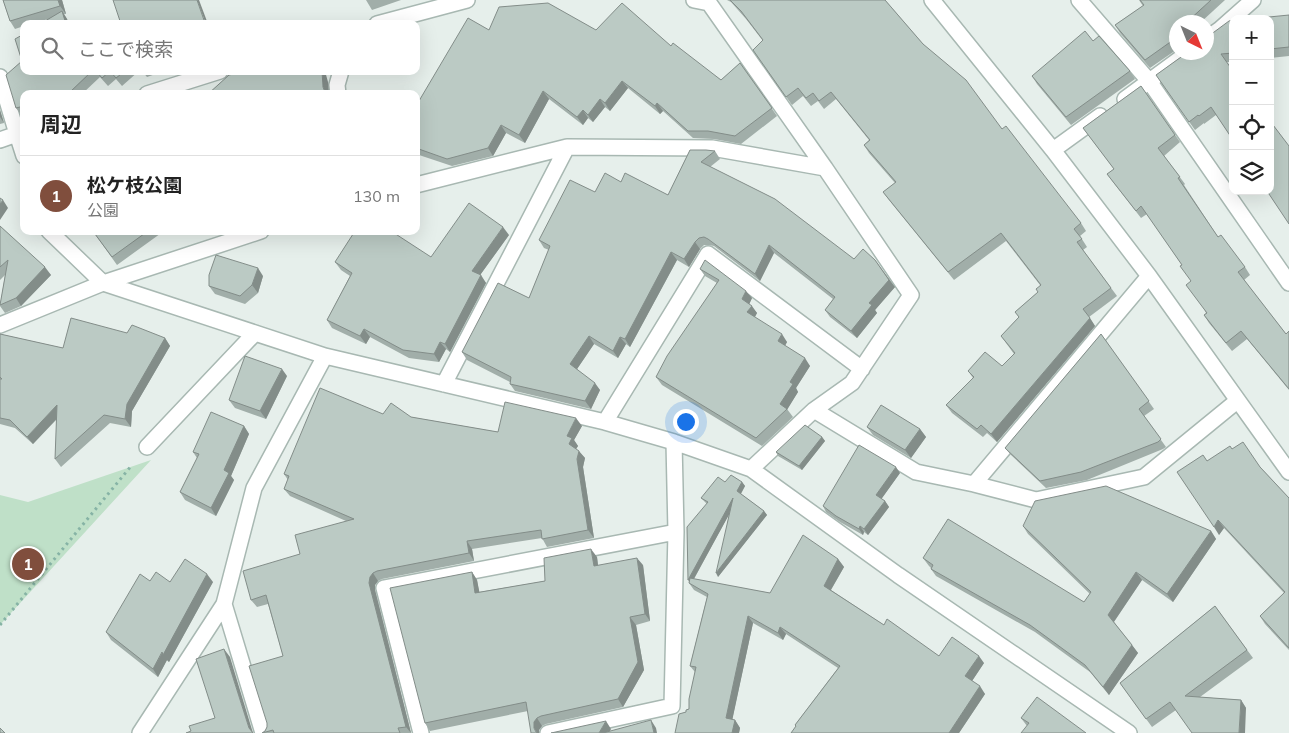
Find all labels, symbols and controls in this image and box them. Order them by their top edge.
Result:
north arrow [1169,15,1214,60]
map controls [1229,15,1274,195]
button: + [1229,15,1274,60]
search box [20,20,420,75]
icon: search [38,34,66,62]
text: ここで検索 [78,37,173,61]
button: − [1229,60,1274,105]
button: locate [1229,105,1274,150]
text: 周辺 [40,111,82,137]
button: layers [1229,150,1274,195]
text: 松ケ枝公園 [87,173,182,197]
text: 1 [51,186,61,206]
text: 130 m [353,186,400,206]
text: 公園 [87,200,119,220]
your location [673,409,699,435]
pin: 1 [12,545,44,583]

